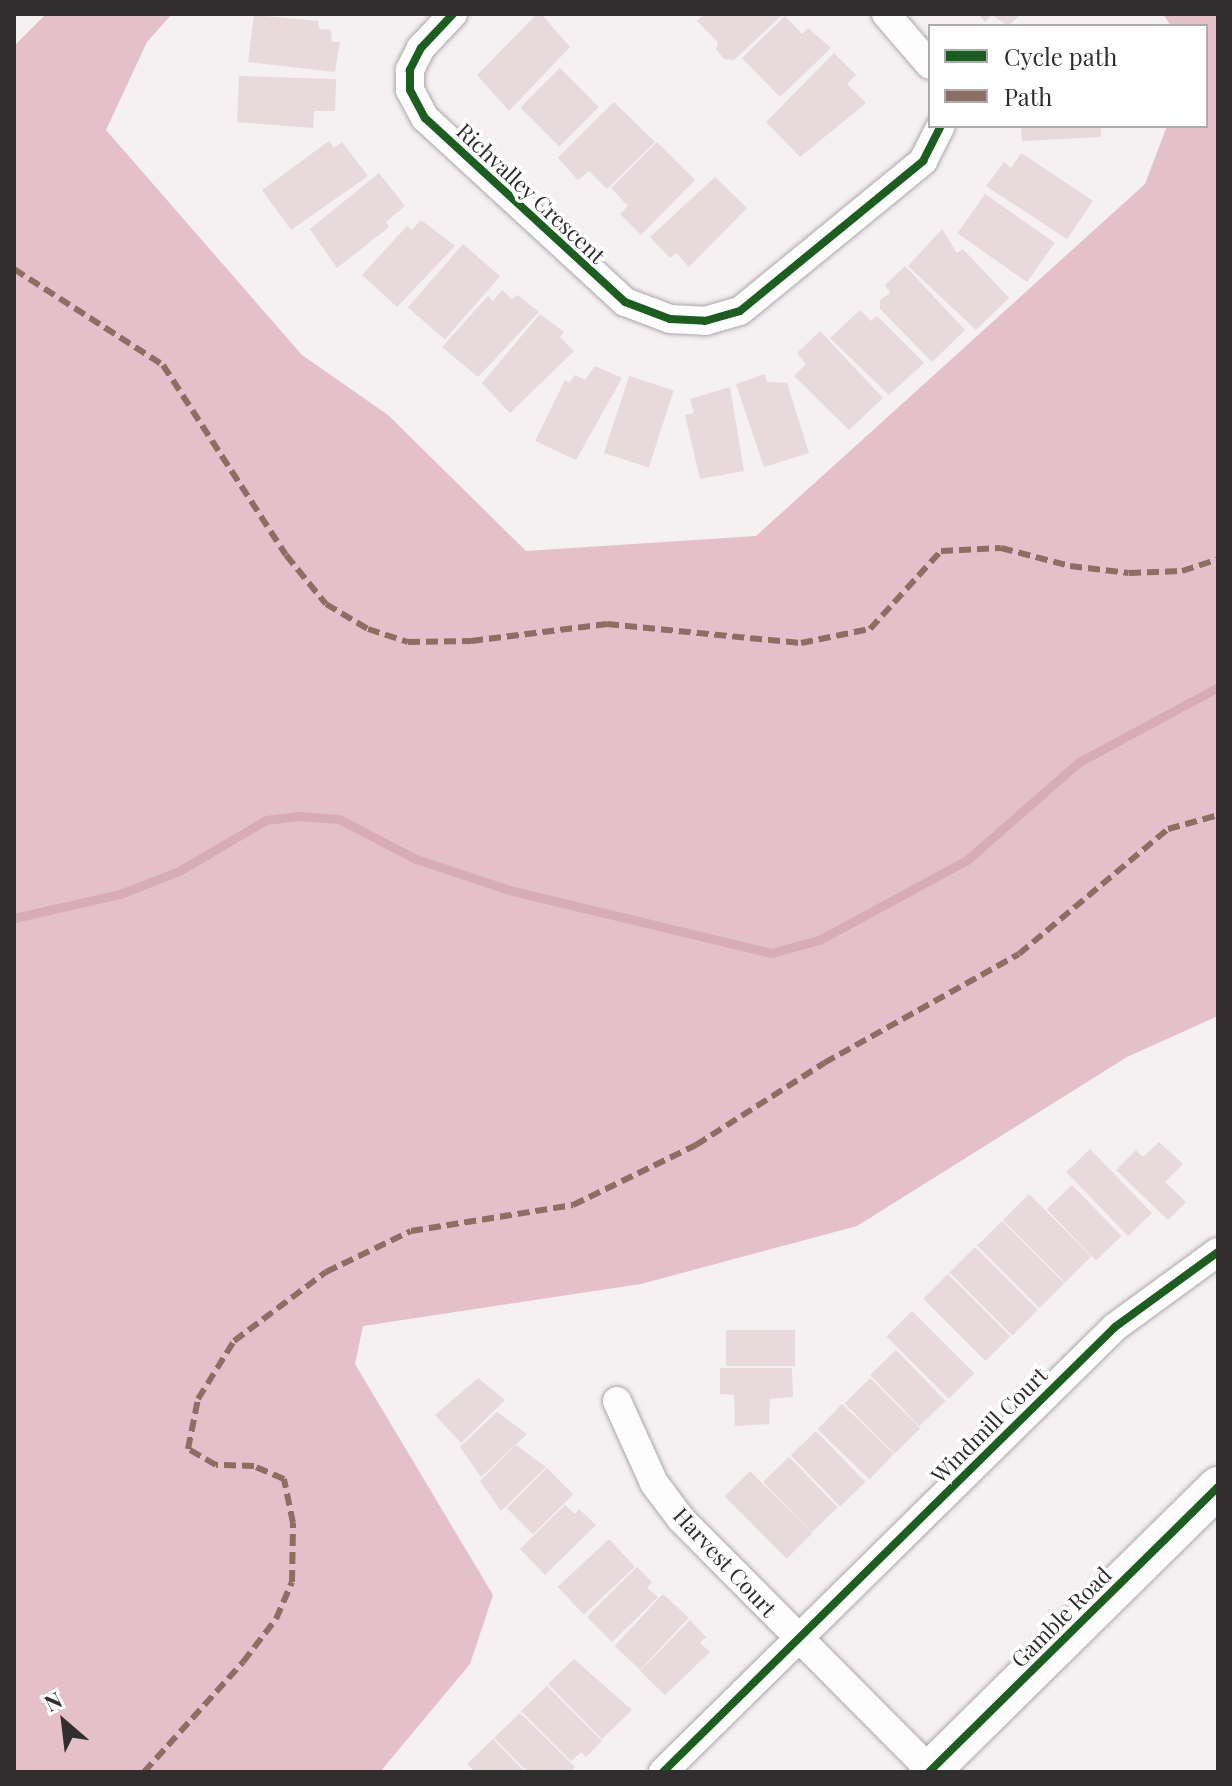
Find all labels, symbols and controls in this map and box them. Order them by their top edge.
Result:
legend [928,24,1208,128]
text: Cycle path [1004,40,1117,72]
text: Path [1004,80,1052,112]
street label: Richvalley Crescent [451,117,611,269]
street label: Windmill Court [925,1361,1053,1489]
street label: Harvest Court [668,1502,782,1622]
street label: Gamble Road [1005,1561,1117,1673]
north arrow [24,1682,104,1762]
text: N [39,1684,67,1718]

